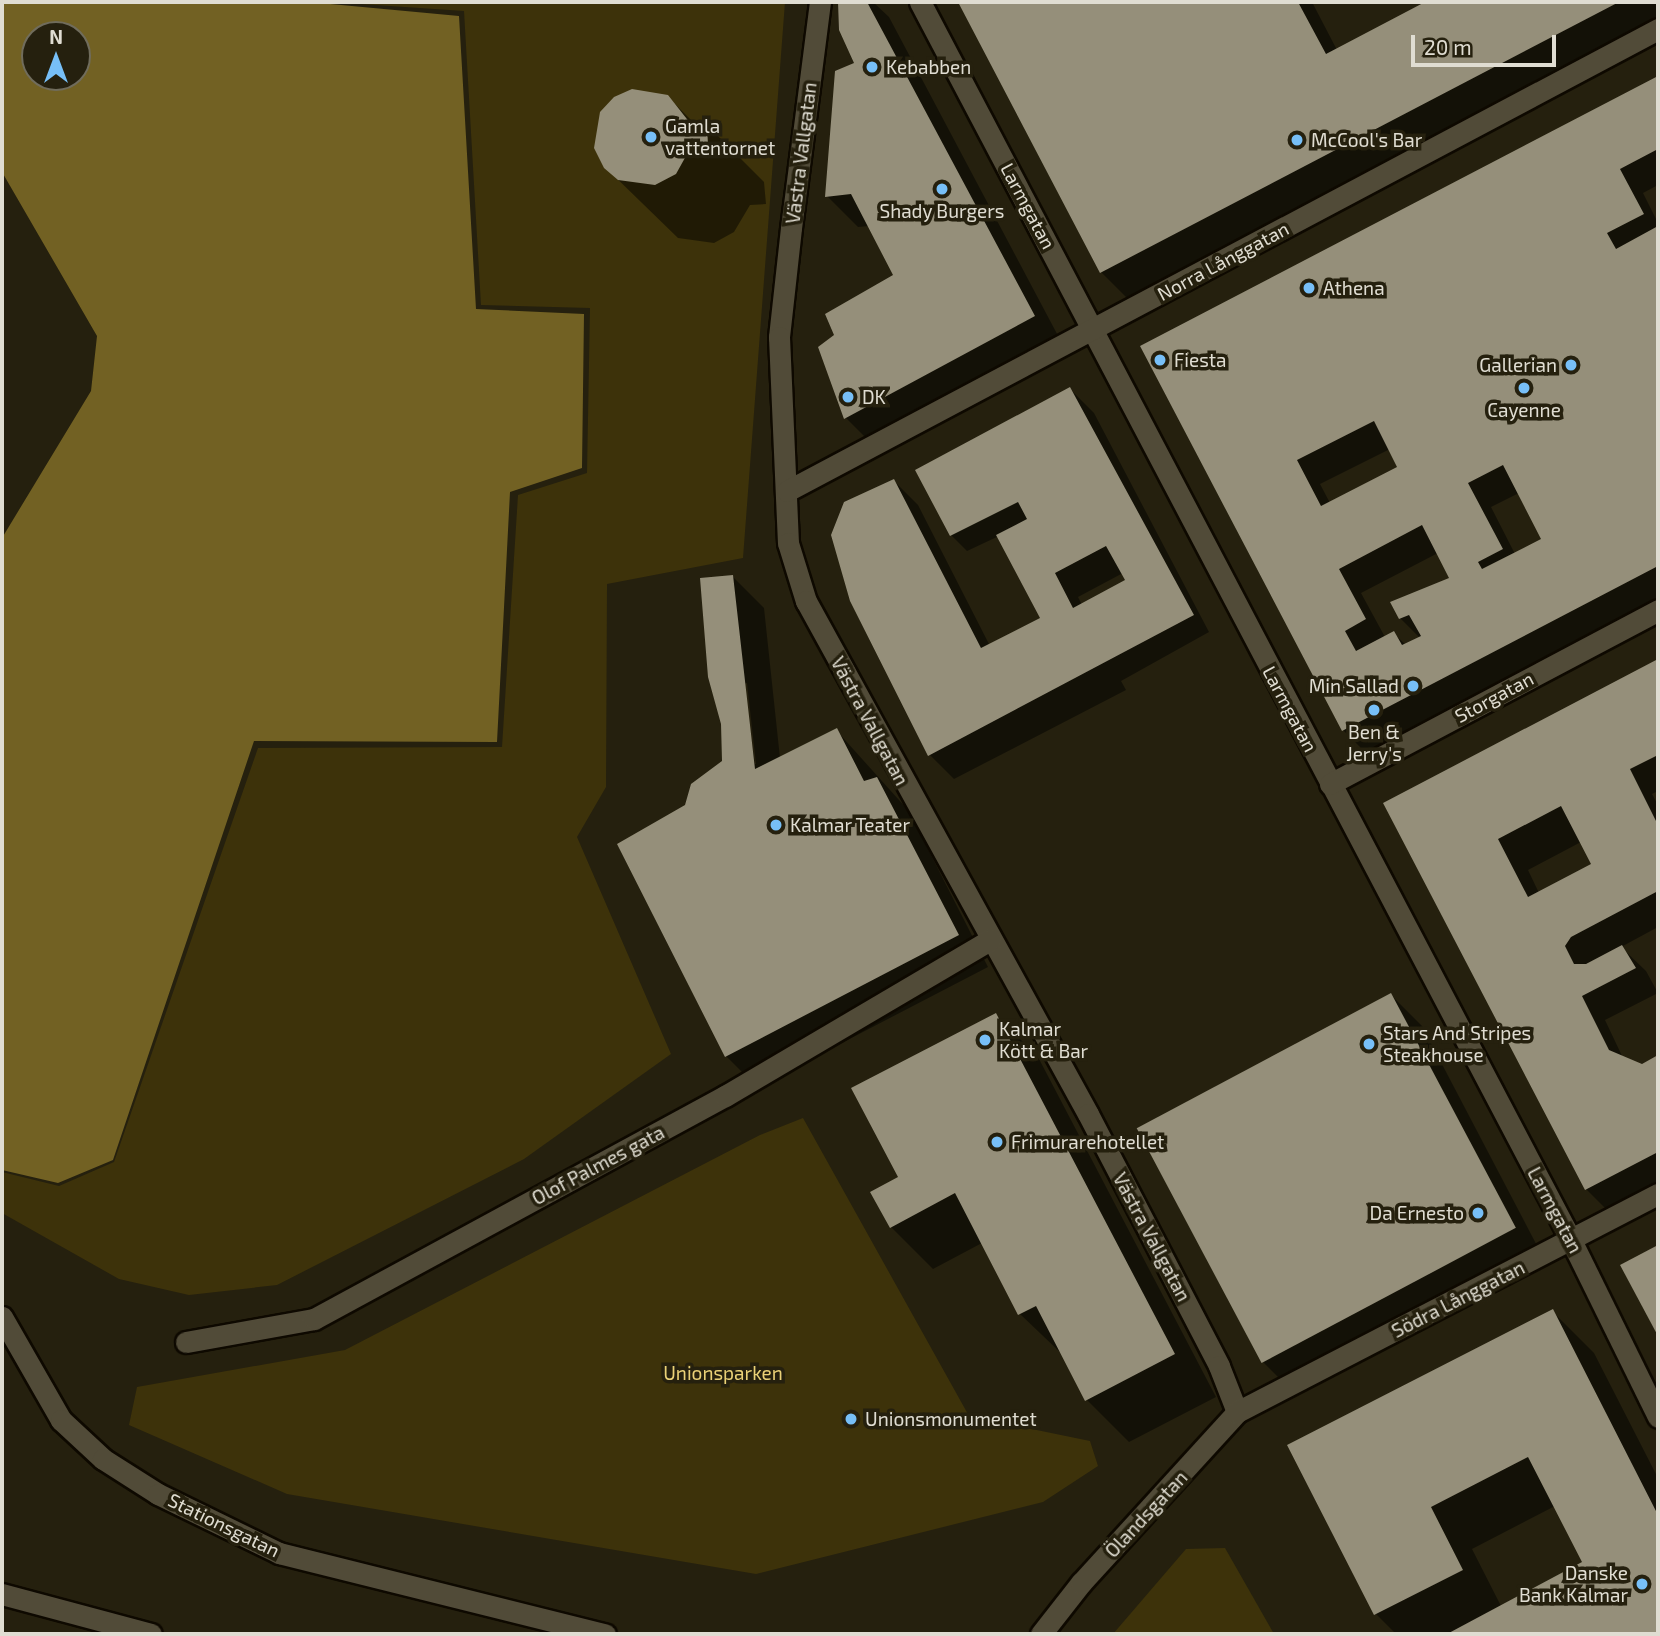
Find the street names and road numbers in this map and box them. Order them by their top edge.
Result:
street label: Västra Vallgatan [781,81,821,225]
street label: Larmgatan [996,159,1060,253]
street label: Norra Långgatan [1153,217,1293,305]
street label: Västra Vallgatan [826,652,914,790]
street label: Larmgatan [1258,662,1322,756]
street label: Storgatan [1451,667,1537,727]
street label: Olof Palmes gata [528,1120,668,1210]
street label: Larmgatan [1523,1163,1587,1257]
street label: Västra Vallgatan [1108,1168,1196,1306]
street label: Södra Långgatan [1388,1256,1528,1342]
street label: Ölandsgatan [1100,1466,1192,1562]
street label: Stationsgatan [164,1488,284,1562]

